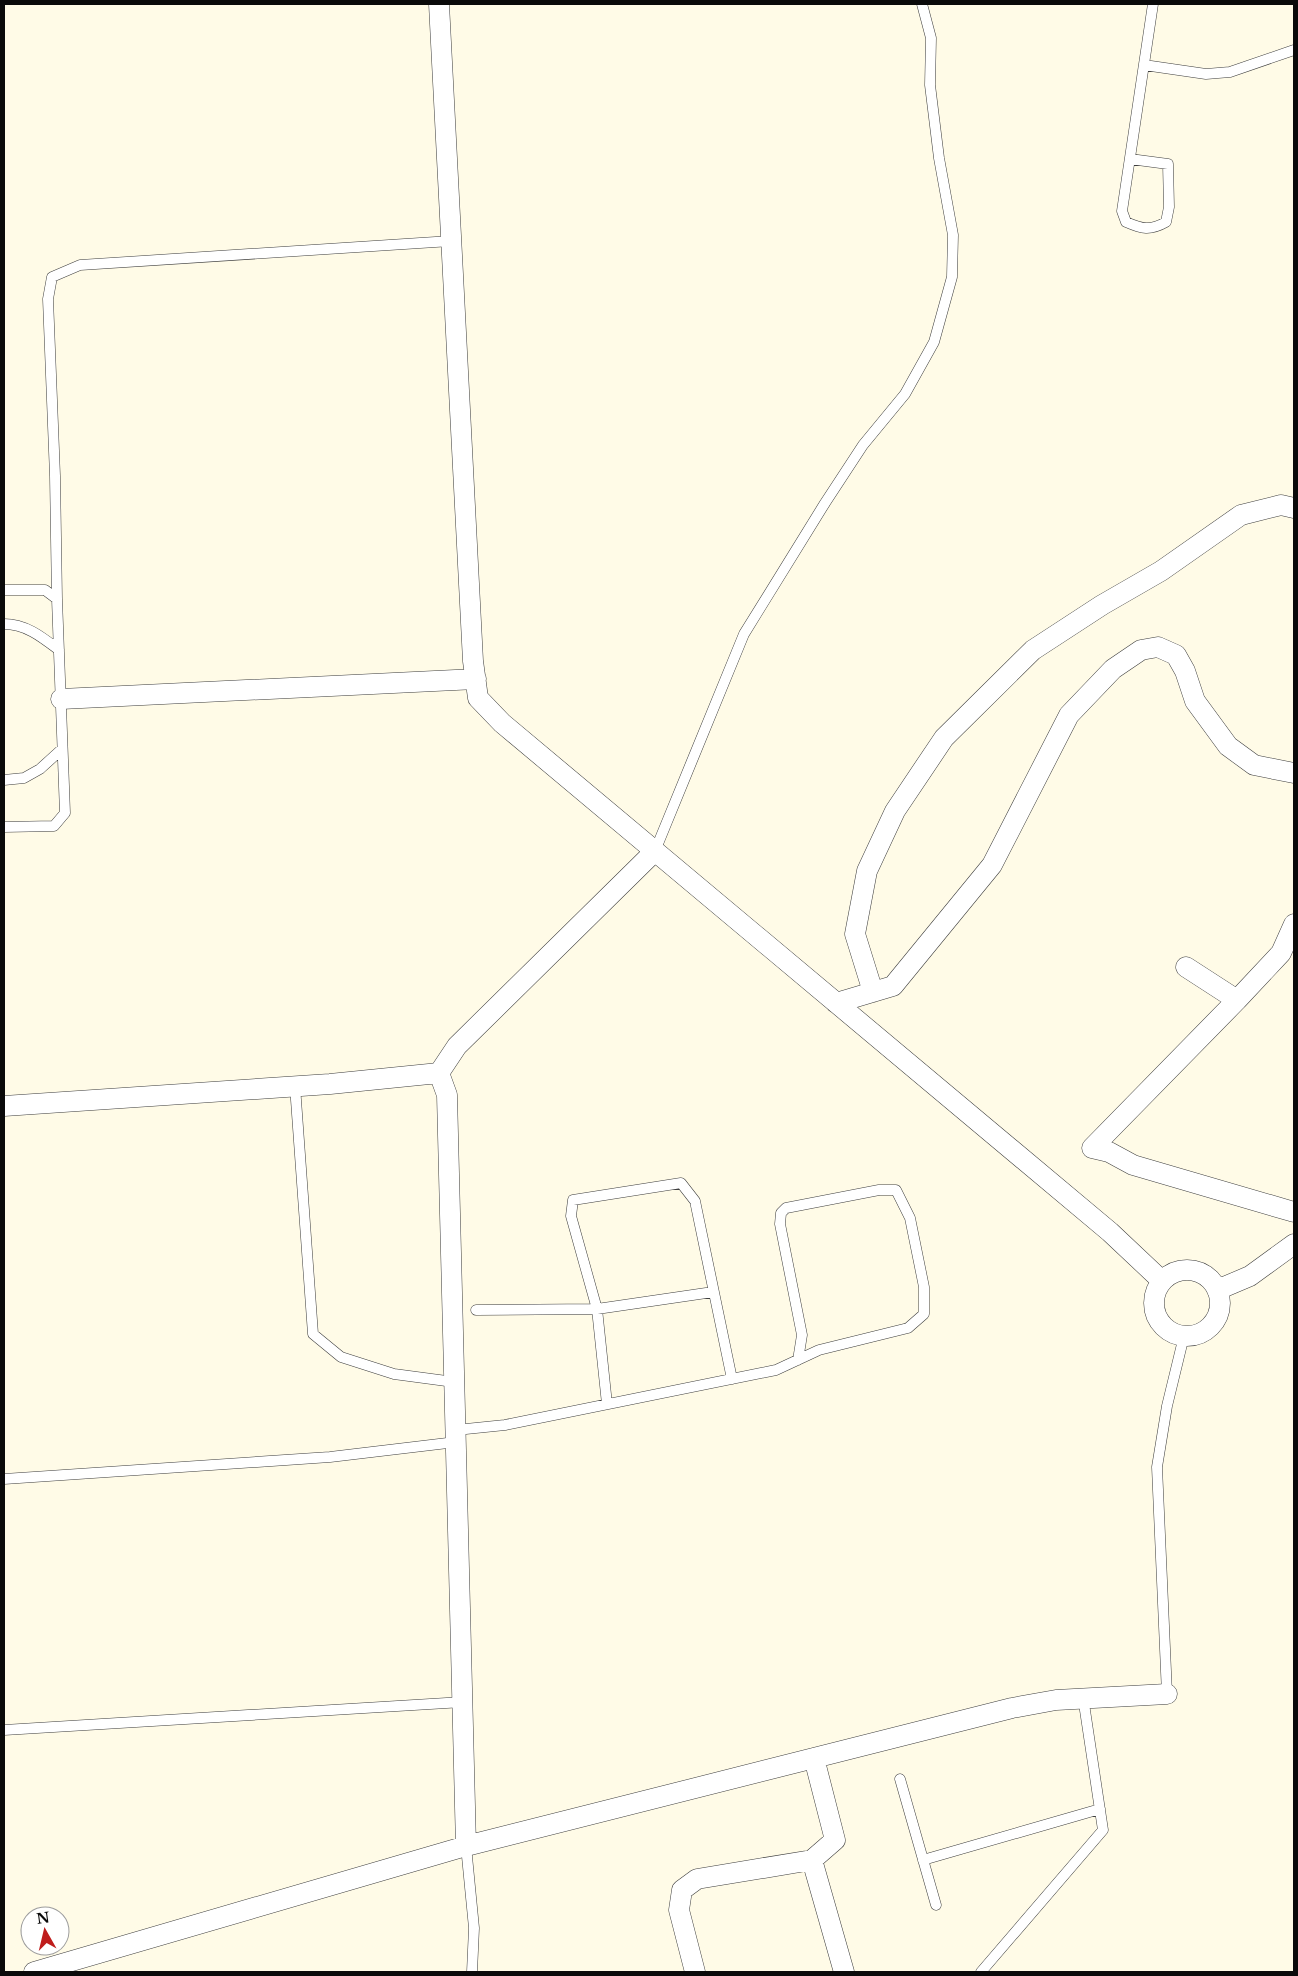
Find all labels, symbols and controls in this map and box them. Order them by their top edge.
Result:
north arrow [20,1906,70,1956]
text: N [35,1908,51,1928]

